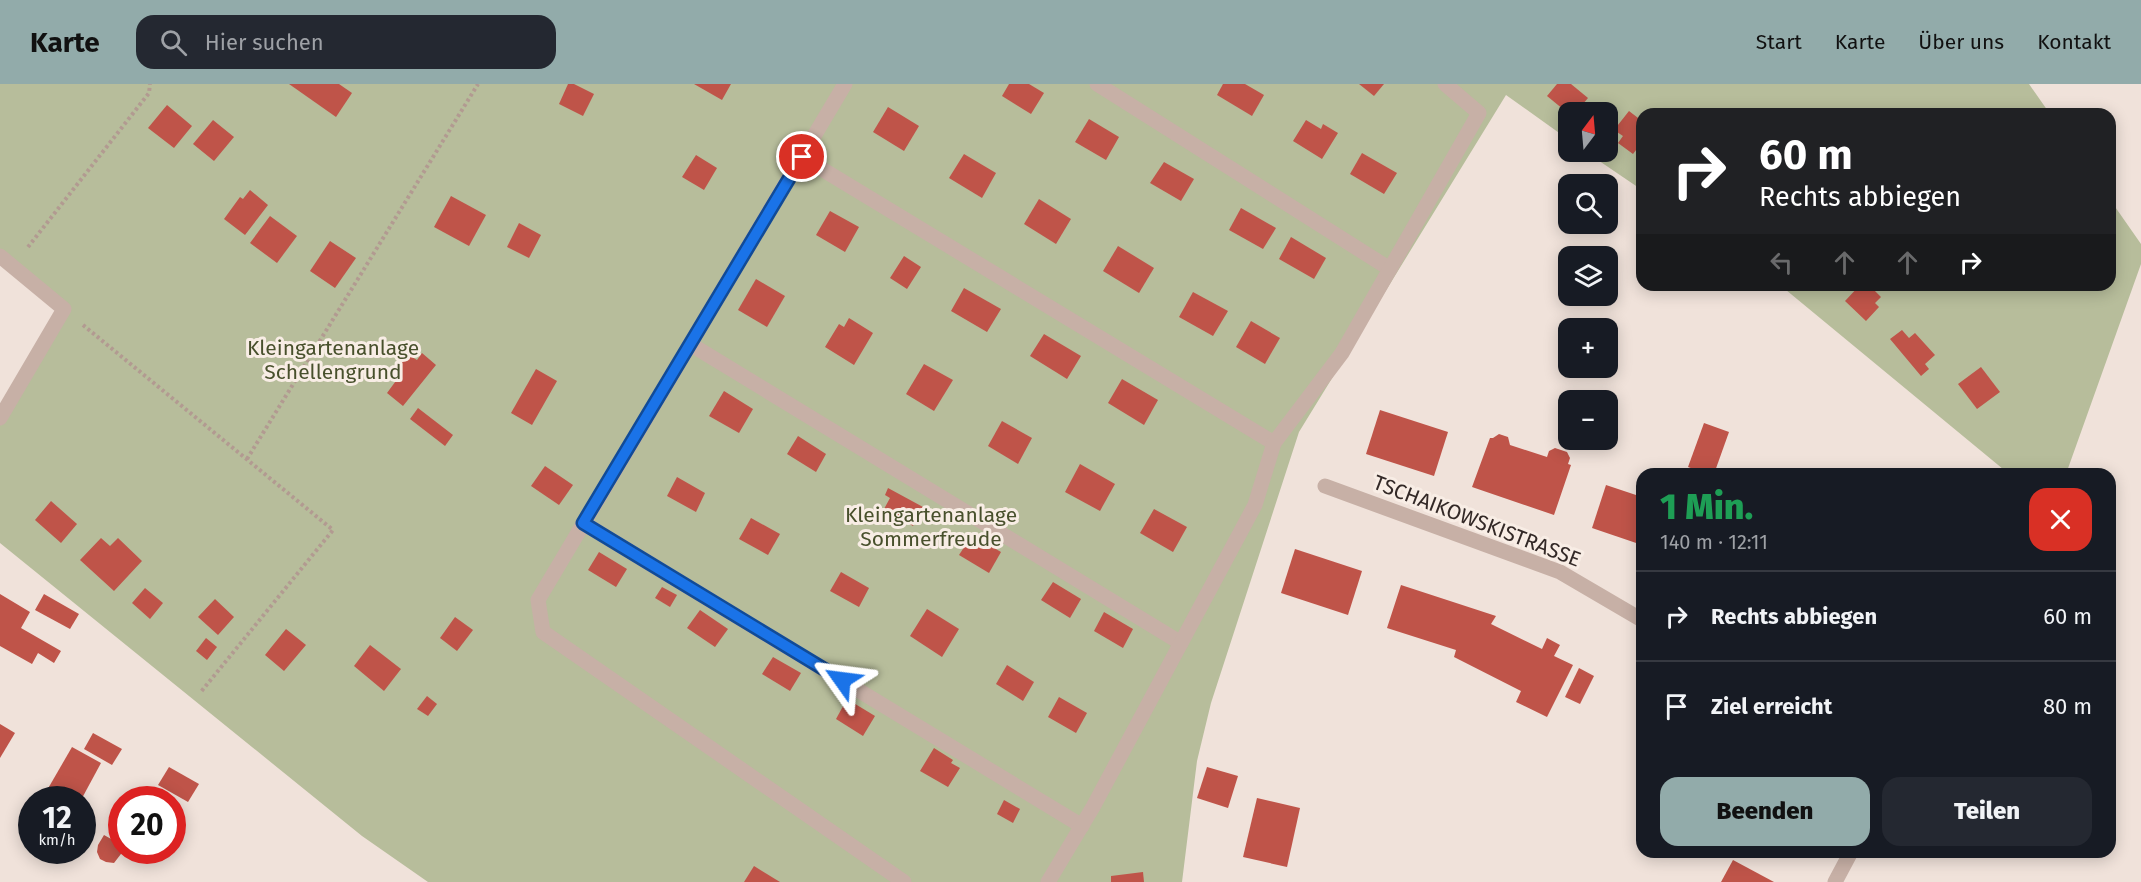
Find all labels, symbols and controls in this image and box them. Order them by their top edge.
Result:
search box [136,15,556,69]
text: Karte [30,26,100,59]
icon: search [157,26,190,59]
text: Hier suchen [205,29,324,56]
text: Start [1756,29,1802,55]
text: Karte [1835,29,1885,55]
text: Über uns [1918,29,2004,55]
text: Kontakt [2037,29,2111,55]
north arrow [1558,102,1618,162]
map controls [1558,102,1618,450]
text: 60 m [1759,130,1853,180]
pin [776,131,827,182]
icon: right [1660,132,1738,210]
icon: arrive [785,140,818,173]
button: search [1558,174,1618,234]
text: Rechts abbiegen [1759,181,1961,213]
button: layers [1558,246,1618,306]
icon: left [1765,246,1798,279]
icon: ahead [1828,246,1861,279]
icon: ahead [1891,246,1924,279]
icon: right [1954,246,1987,279]
button: + [1558,318,1618,378]
park label: Kleingartenanlage Schellengrund [247,335,419,385]
button: − [1558,390,1618,450]
street label: TSCHAIKOWSKISTRASSE [1369,469,1585,573]
text: 1 Min. [1660,485,1753,529]
button: close [2029,488,2092,551]
park label: Kleingartenanlage Sommerfreude [845,502,1017,552]
text: 140 m · 12:11 [1660,530,1768,554]
icon: right [1660,600,1693,633]
text: Rechts abbiegen [1711,603,1877,630]
text: 60 m [2043,603,2092,630]
position arrow [810,648,874,712]
icon: arrive [1660,690,1693,723]
text: Ziel erreicht [1711,693,1832,720]
text: 80 m [2043,693,2092,720]
button: Beenden [1660,777,1870,846]
button: Teilen [1882,777,2092,846]
speed limit sign: 20 [108,786,186,864]
text: 12 [42,800,72,836]
text: km/h [38,831,76,849]

